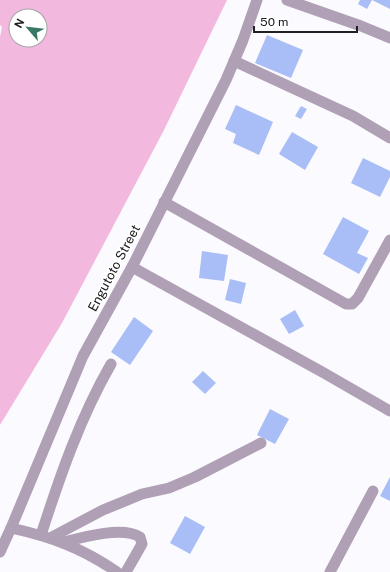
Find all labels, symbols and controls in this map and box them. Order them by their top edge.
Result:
north arrow [8,8,48,48]
scale bar [254,8,357,34]
text: 50 m [260,15,288,29]
text: N [12,17,26,30]
street label: Engutoto Street [85,222,143,314]

